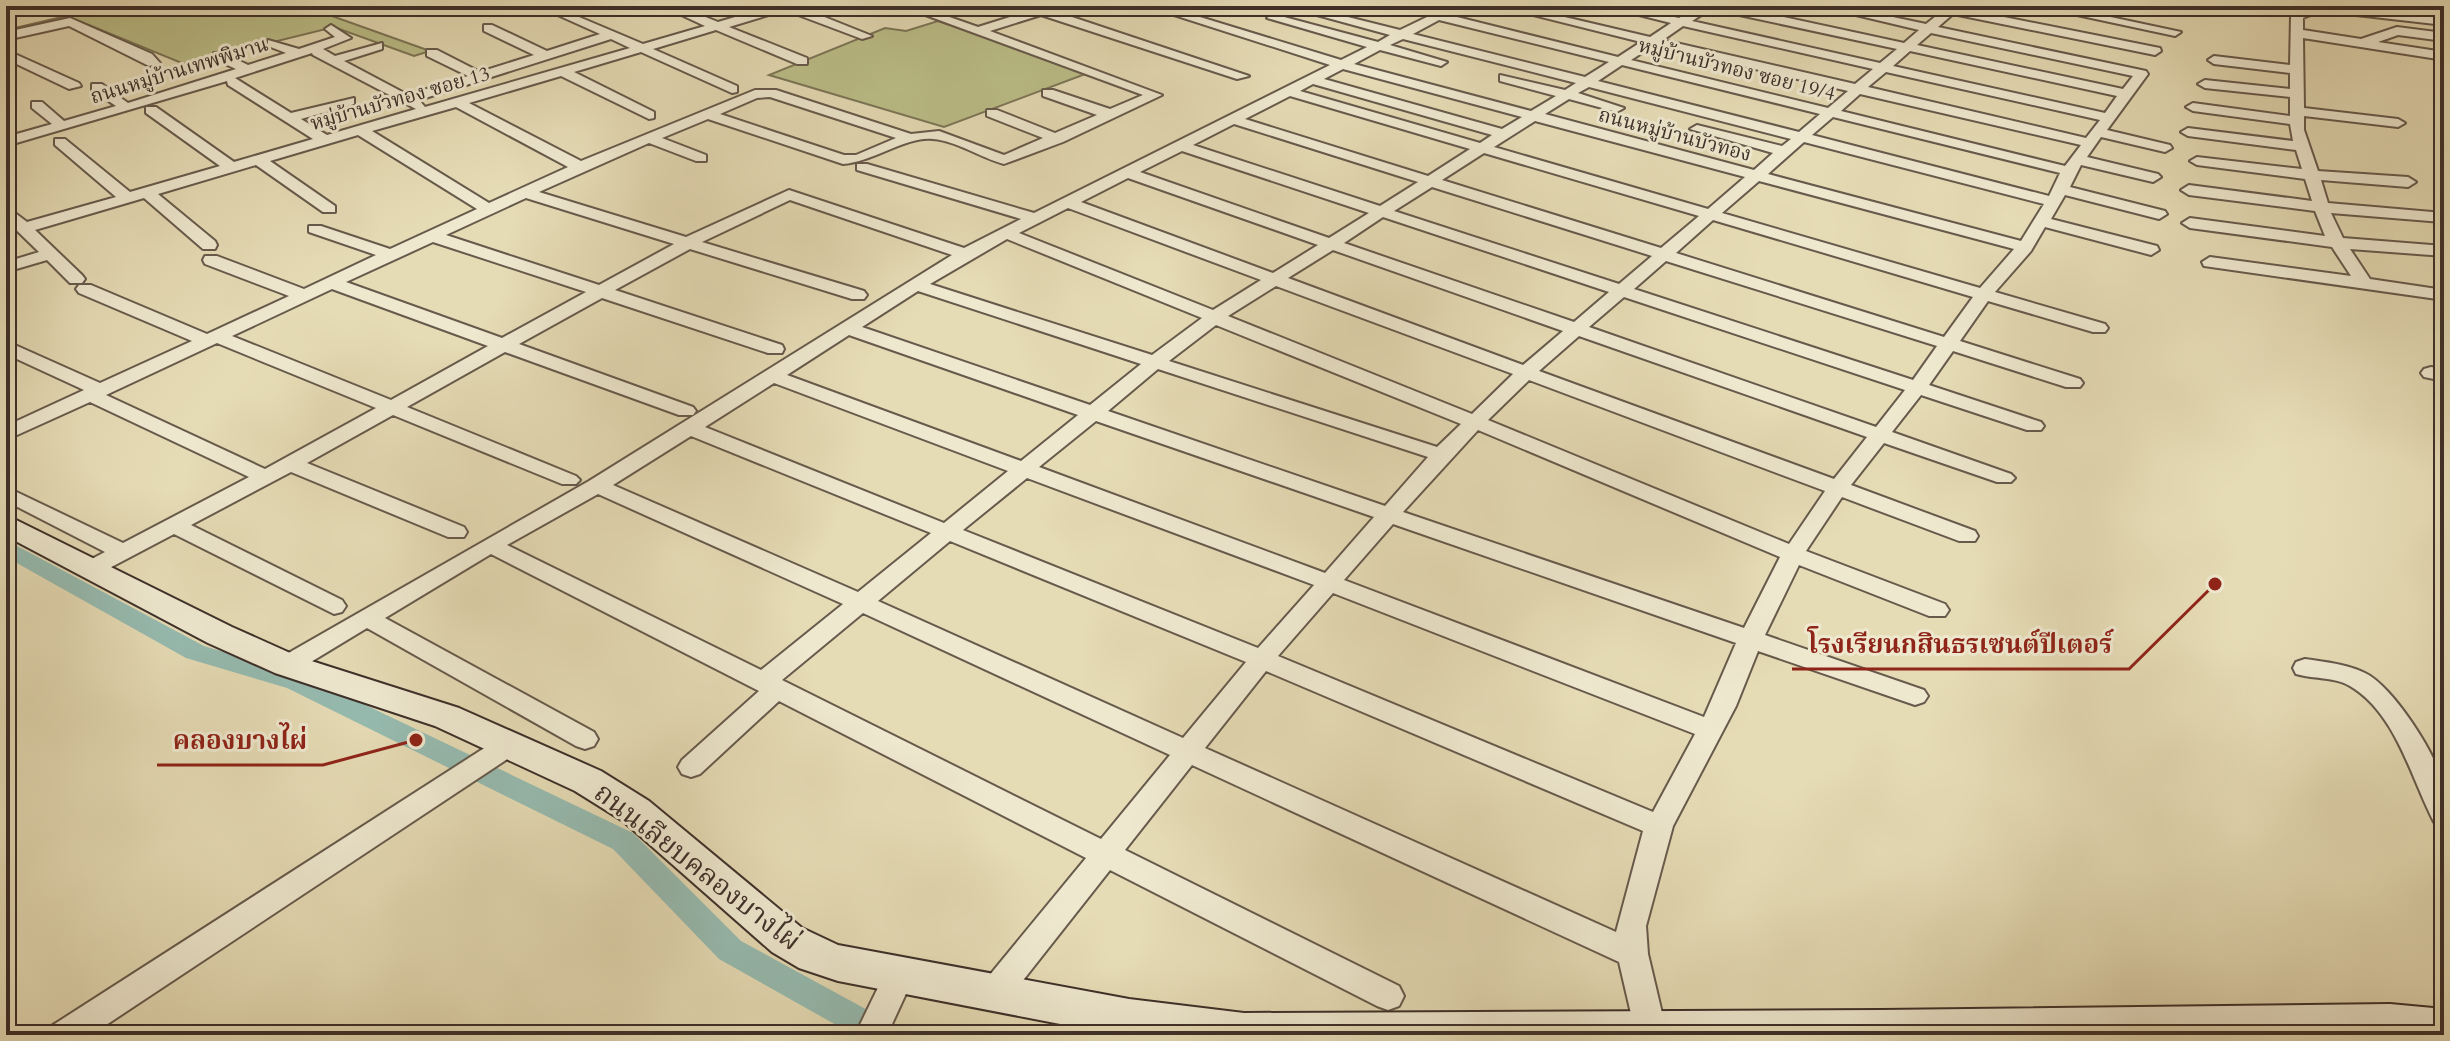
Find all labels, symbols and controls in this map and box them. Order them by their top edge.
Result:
street label: ถนนหมู่บ้านเทพพิมาน [87,31,271,110]
street label: หมู่บ้านบัวทอง ซอย 19/4 [1635,32,1838,107]
street label: หมู่บ้านบัวทอง ซอย 13 [307,60,493,137]
street label: ถนนหมู่บ้านบัวทอง [1595,101,1754,168]
callout: โรงเรียนกสินธรเซนต์ปีเตอร์ [1792,619,2129,669]
text: โรงเรียนกสินธรเซนต์ปีเตอร์ [1807,626,2114,662]
callout: คลองบางไผ่ [157,715,323,765]
text: คลองบางไผ่ [173,722,307,758]
street label: ถนนเลียบคลองบางไผ่ [586,773,809,960]

